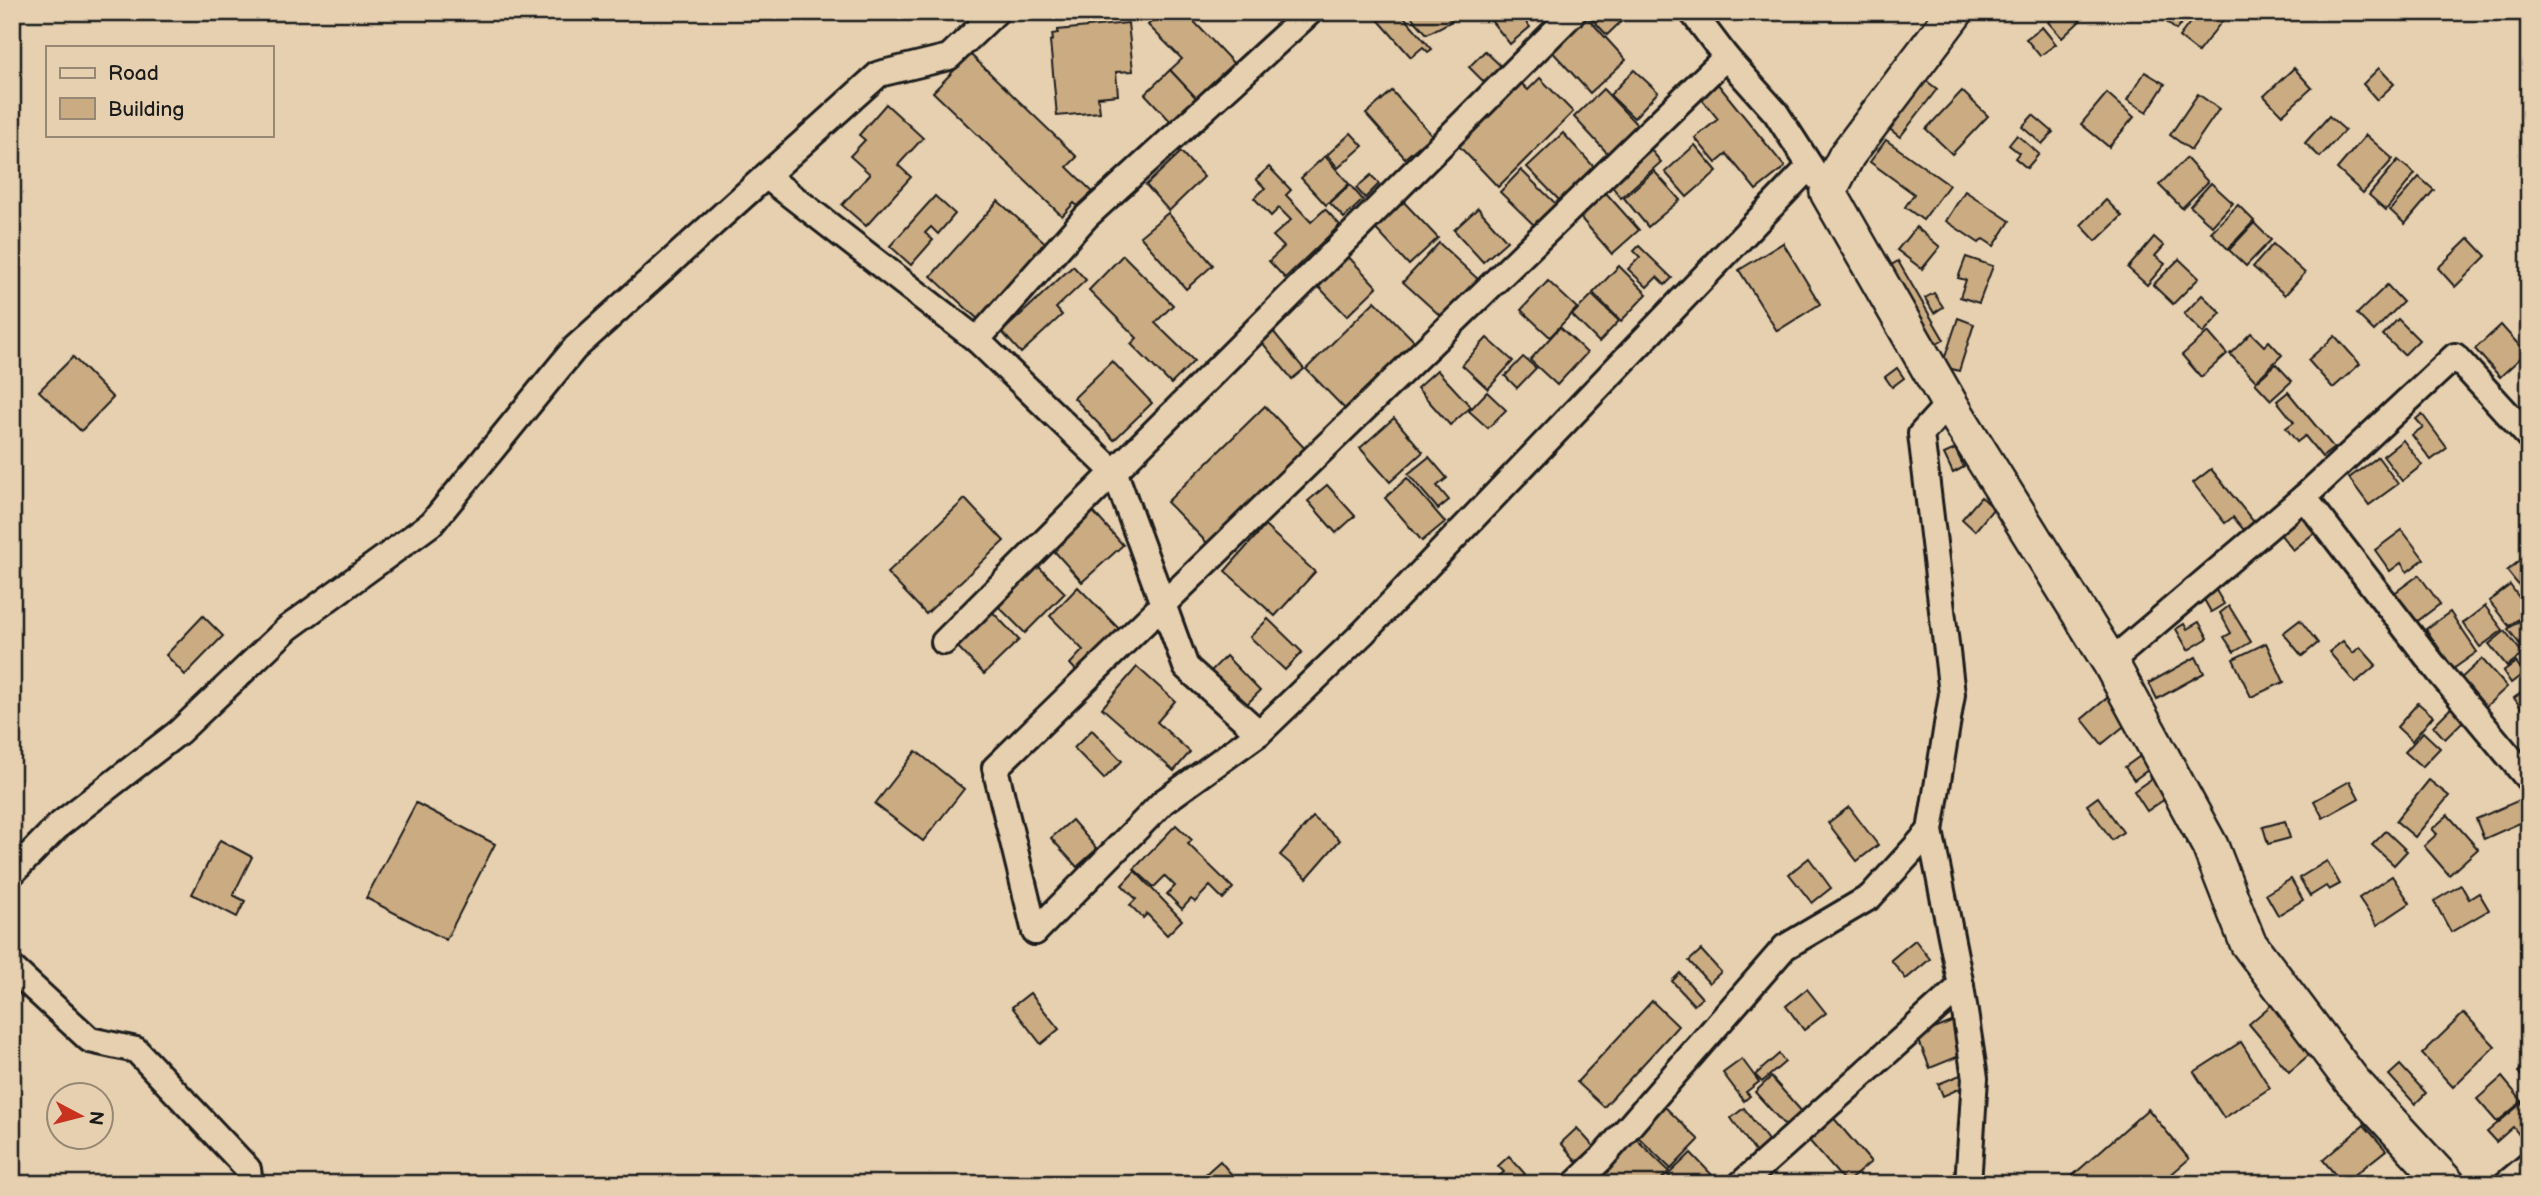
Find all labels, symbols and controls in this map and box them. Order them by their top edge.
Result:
legend [46,46,273,136]
text: Road [108,61,159,86]
text: Building [108,97,184,122]
north arrow [46,1080,116,1150]
text: N [83,1109,108,1126]

